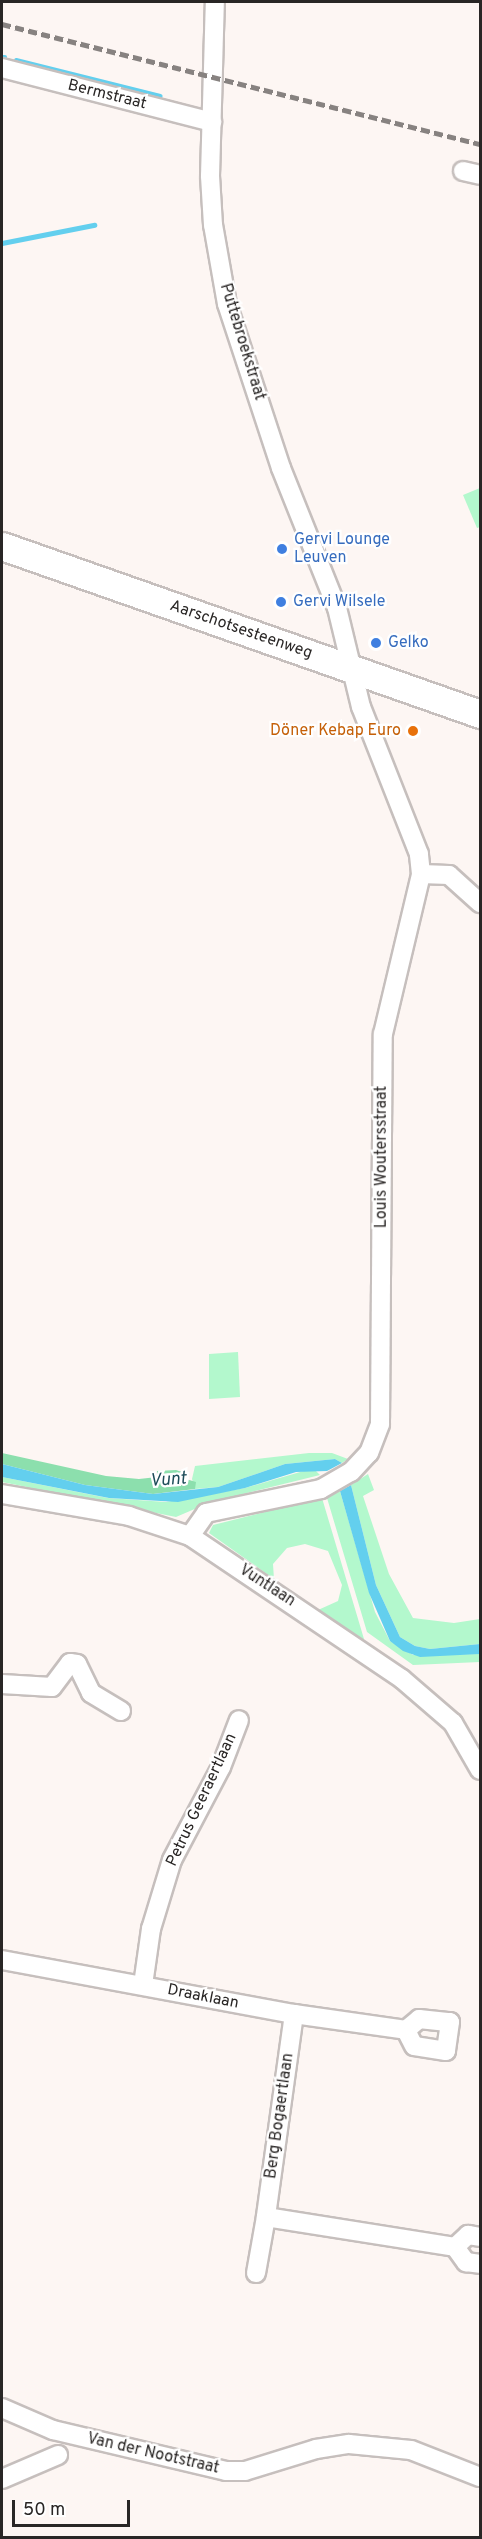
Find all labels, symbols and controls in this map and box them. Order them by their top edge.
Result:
street label: Bermstraat [66,76,148,114]
street label: Puttebroekstraat [215,281,269,403]
place label: Gervi Lounge Leuven [294,530,390,568]
marker: Gervi Lounge Leuven [275,542,289,556]
place label: Gervi Wilsele [293,592,386,612]
marker: Gervi Wilsele [274,595,288,609]
street label: Aarschotsesteenweg [167,597,315,663]
place label: Gelko [388,633,429,653]
marker: Gelko [369,636,383,650]
place label: Döner Kebap Euro [270,721,401,741]
marker: Döner Kebap Euro [406,724,420,738]
street label: Louis Woutersstraat [372,1086,392,1228]
water label: Vunt [149,1469,187,1493]
street label: Vuntlaan [235,1561,299,1611]
street label: Petrus Geeraertlaan [163,1730,241,1870]
street label: Draaklaan [166,1981,240,2013]
street label: Berg Bogaertlaan [262,2052,298,2180]
street label: Van der Nootstraat [85,2429,221,2479]
scale bar [15,2488,134,2526]
text: 50 m [23,2499,65,2522]

